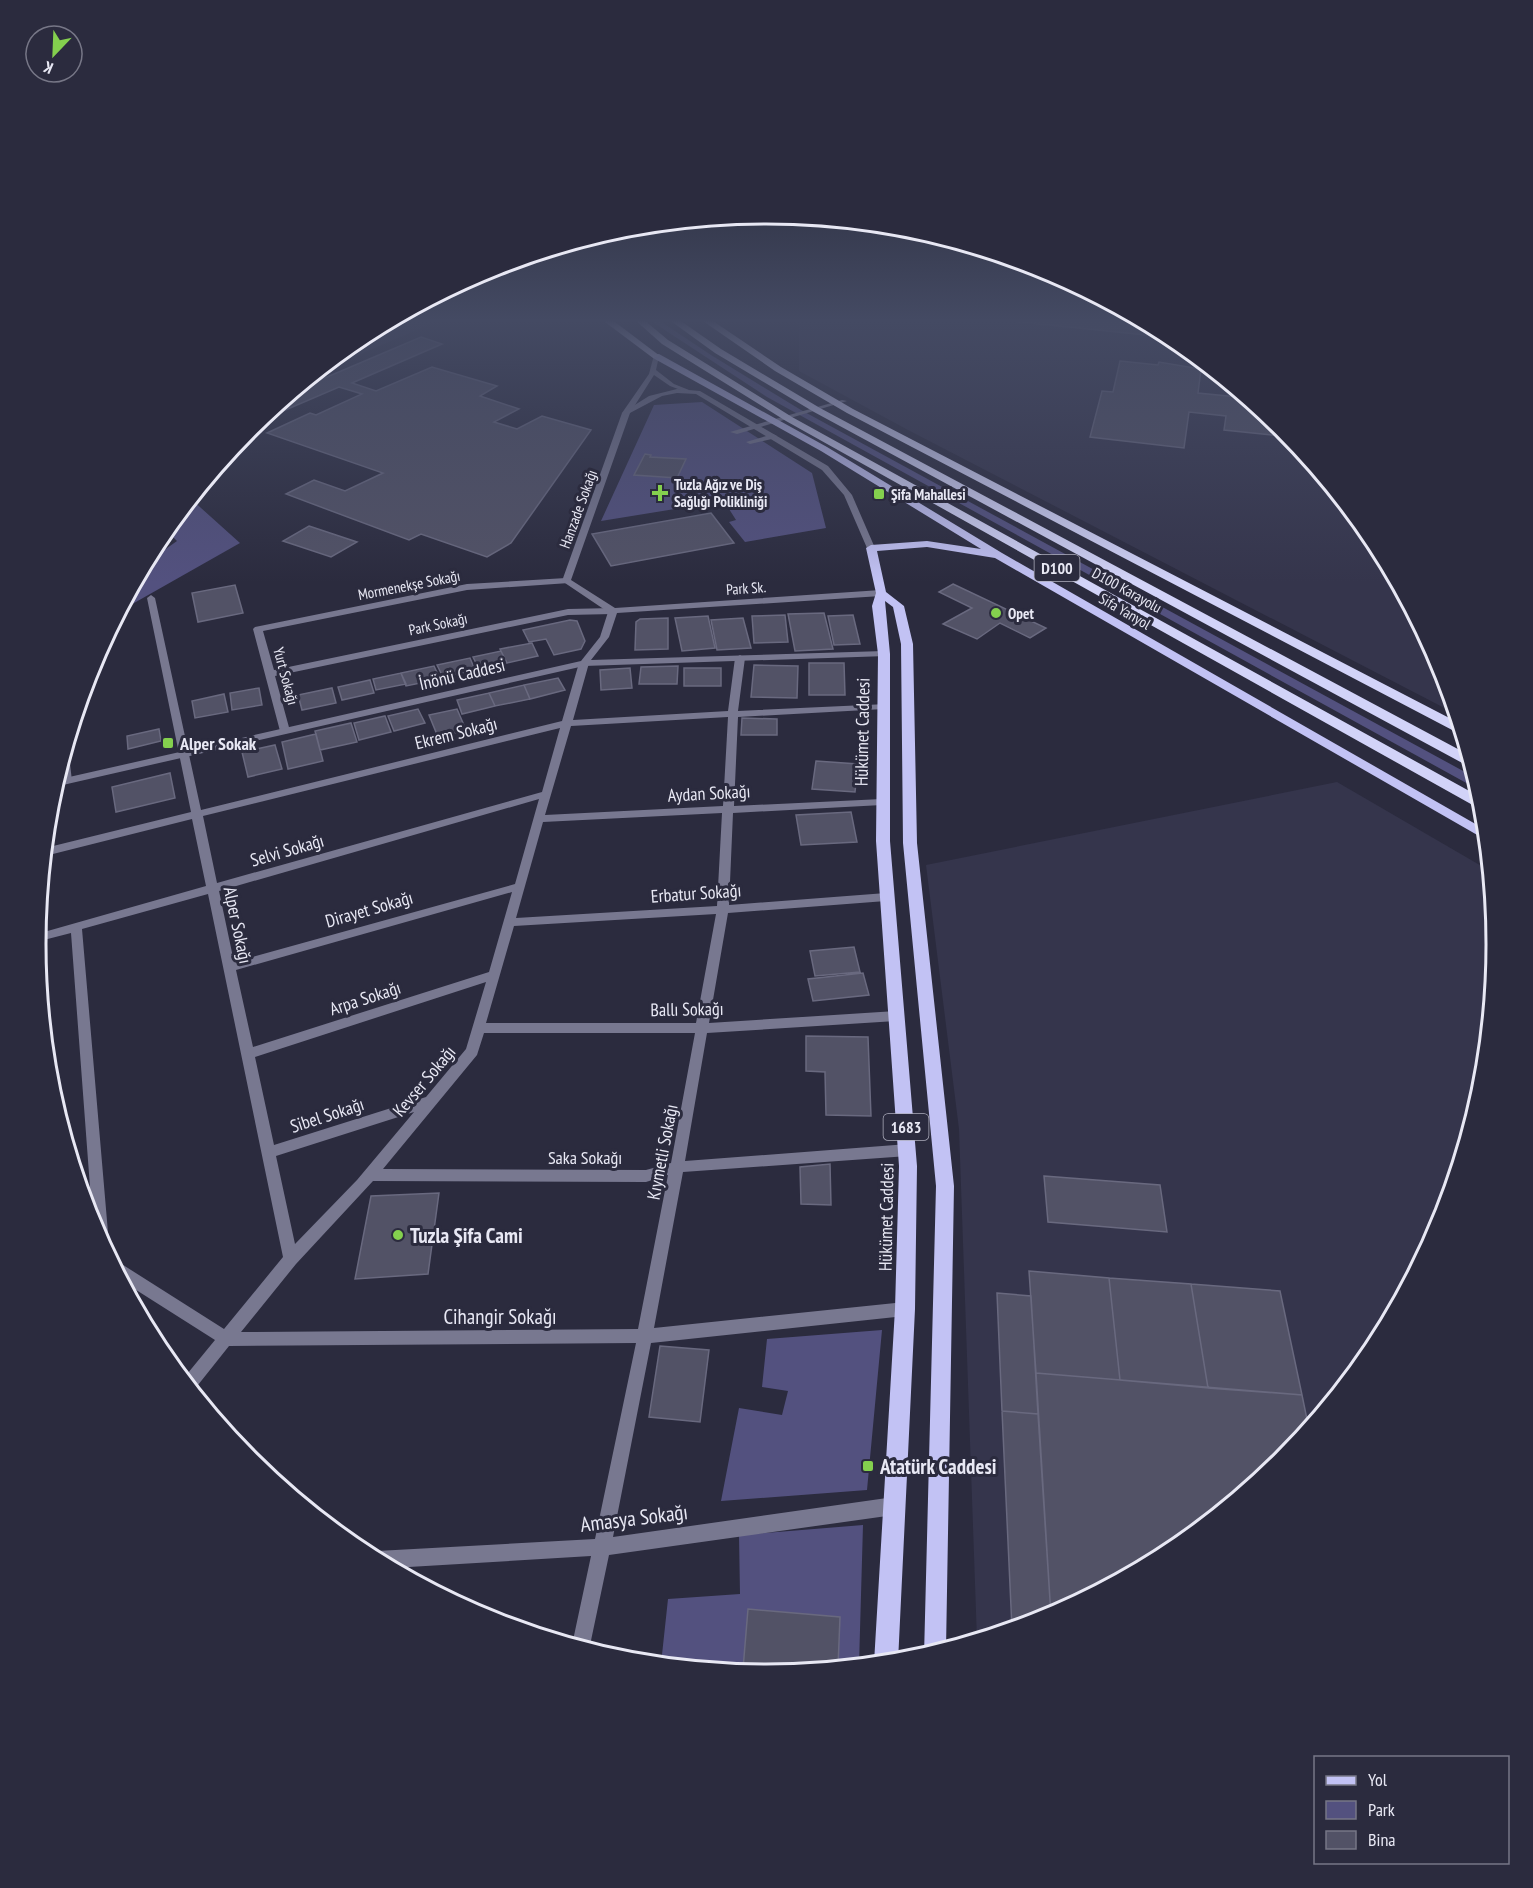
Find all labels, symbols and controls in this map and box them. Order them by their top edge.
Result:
north arrow [24,24,84,84]
text: K [40,57,56,79]
street label: Hanzade Sokağı [555,467,601,551]
place label: Tuzla Ağız ve Diş Sağlığı Polikliniği [674,475,767,511]
marker: Tuzla Ağız ve Diş Sağlığı Polikliniği [651,484,669,502]
place label: Şifa Mahallesi [891,485,966,504]
marker: Şifa Mahallesi [872,487,886,501]
road number: D100 [1034,555,1080,581]
street label: D100 Karayolu [1089,563,1165,617]
street label: Mormenekşe Sokağı [356,566,462,604]
street label: Park Sk. [725,577,767,599]
street label: Sifa Yanyol [1096,589,1155,634]
place label: Opet [1008,604,1034,623]
marker: Opet [989,606,1003,620]
street label: Park Sokağı [407,609,469,639]
street label: Yurt Sokağı [269,645,303,707]
street label: İnönü Caddesi [417,653,507,695]
street label: Hükümet Caddesi [850,678,874,786]
street label: Ekrem Sokağı [412,712,500,754]
place label: Alper Sokak [179,732,257,755]
marker: Alper Sokak [161,736,175,750]
street label: Aydan Sokağı [667,779,751,807]
street label: Selvi Sokağı [248,829,326,871]
street label: Erbatur Sokağı [650,878,742,908]
street label: Alper Sokağı [219,884,257,966]
street label: Dirayet Sokağı [323,886,415,932]
street label: Arpa Sokağı [326,976,404,1020]
street label: Ballı Sokağı [650,997,724,1021]
street label: Kevser Sokağı [388,1041,460,1121]
street label: Sibel Sokağı [287,1092,367,1138]
street label: Kıymetli Sokağı [641,1102,683,1202]
road number: 1683 [884,1114,928,1140]
street label: Saka Sokağı [548,1146,622,1169]
street label: Hükümet Caddesi [874,1163,898,1271]
place label: Tuzla Şifa Cami [410,1222,523,1249]
marker: Tuzla Şifa Cami [391,1228,405,1242]
street label: Cihangir Sokağı [443,1303,557,1330]
place label: Atatürk Caddesi [879,1453,996,1480]
marker: Atatürk Caddesi [861,1459,875,1473]
street label: Amasya Sokağı [579,1498,689,1538]
legend [1314,1756,1509,1864]
text: Yol [1368,1768,1388,1791]
text: Park [1368,1798,1395,1821]
text: Bina [1368,1828,1396,1851]

